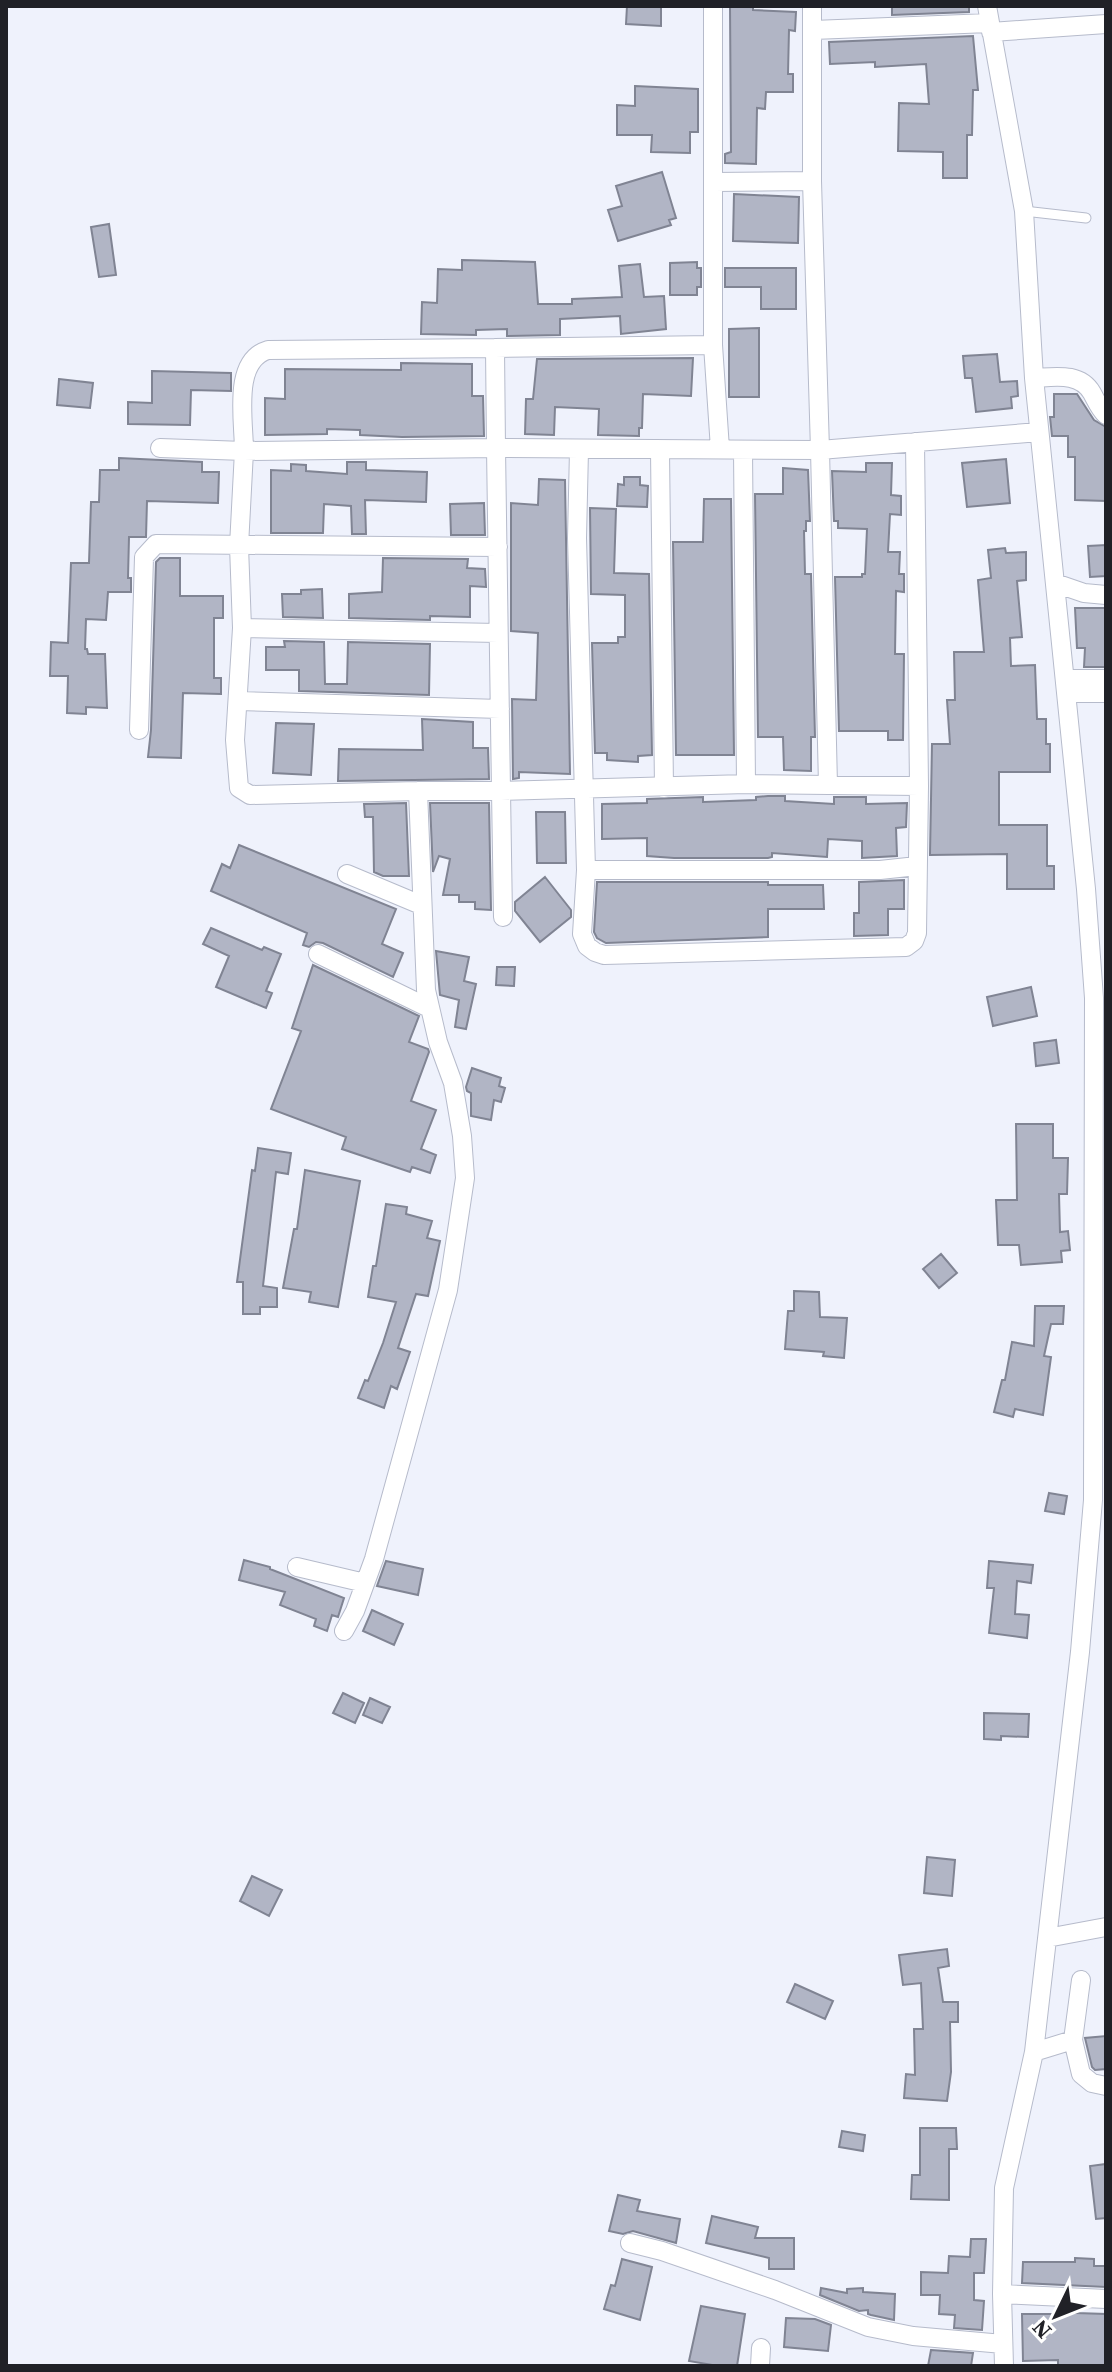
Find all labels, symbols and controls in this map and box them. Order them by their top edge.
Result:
north arrow [1016,2276,1096,2356]
text: N [1025,2314,1058,2346]

